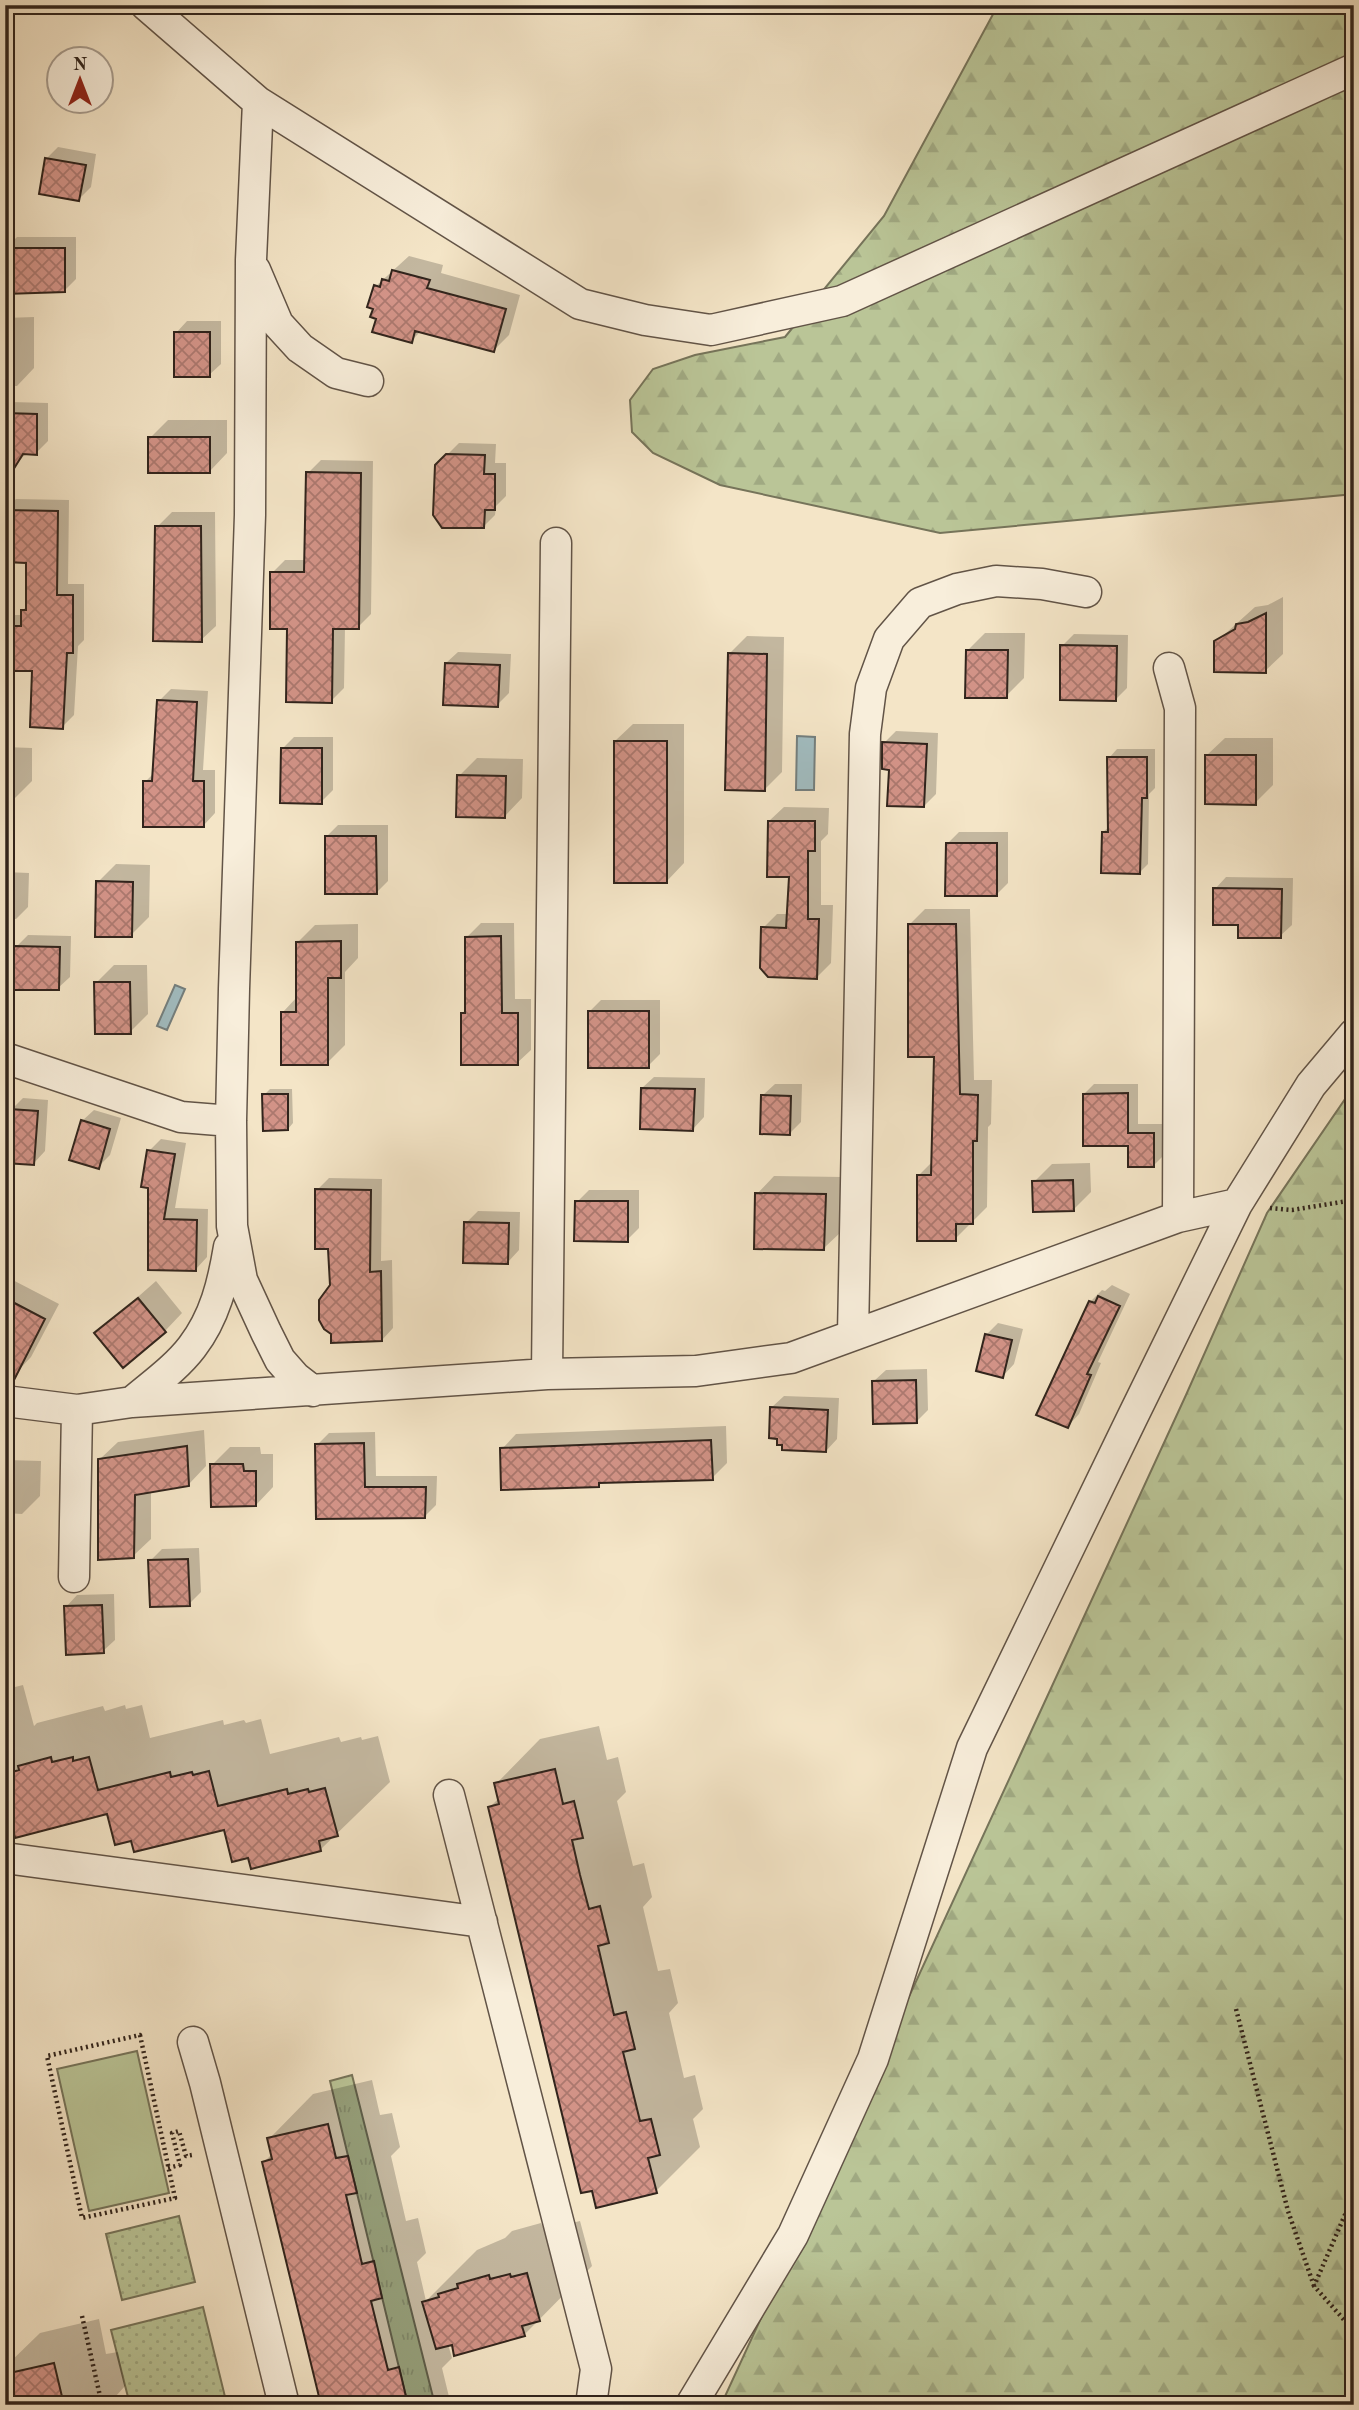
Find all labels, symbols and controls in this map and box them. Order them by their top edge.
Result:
north arrow [46,46,116,116]
text: N [73,56,88,75]

